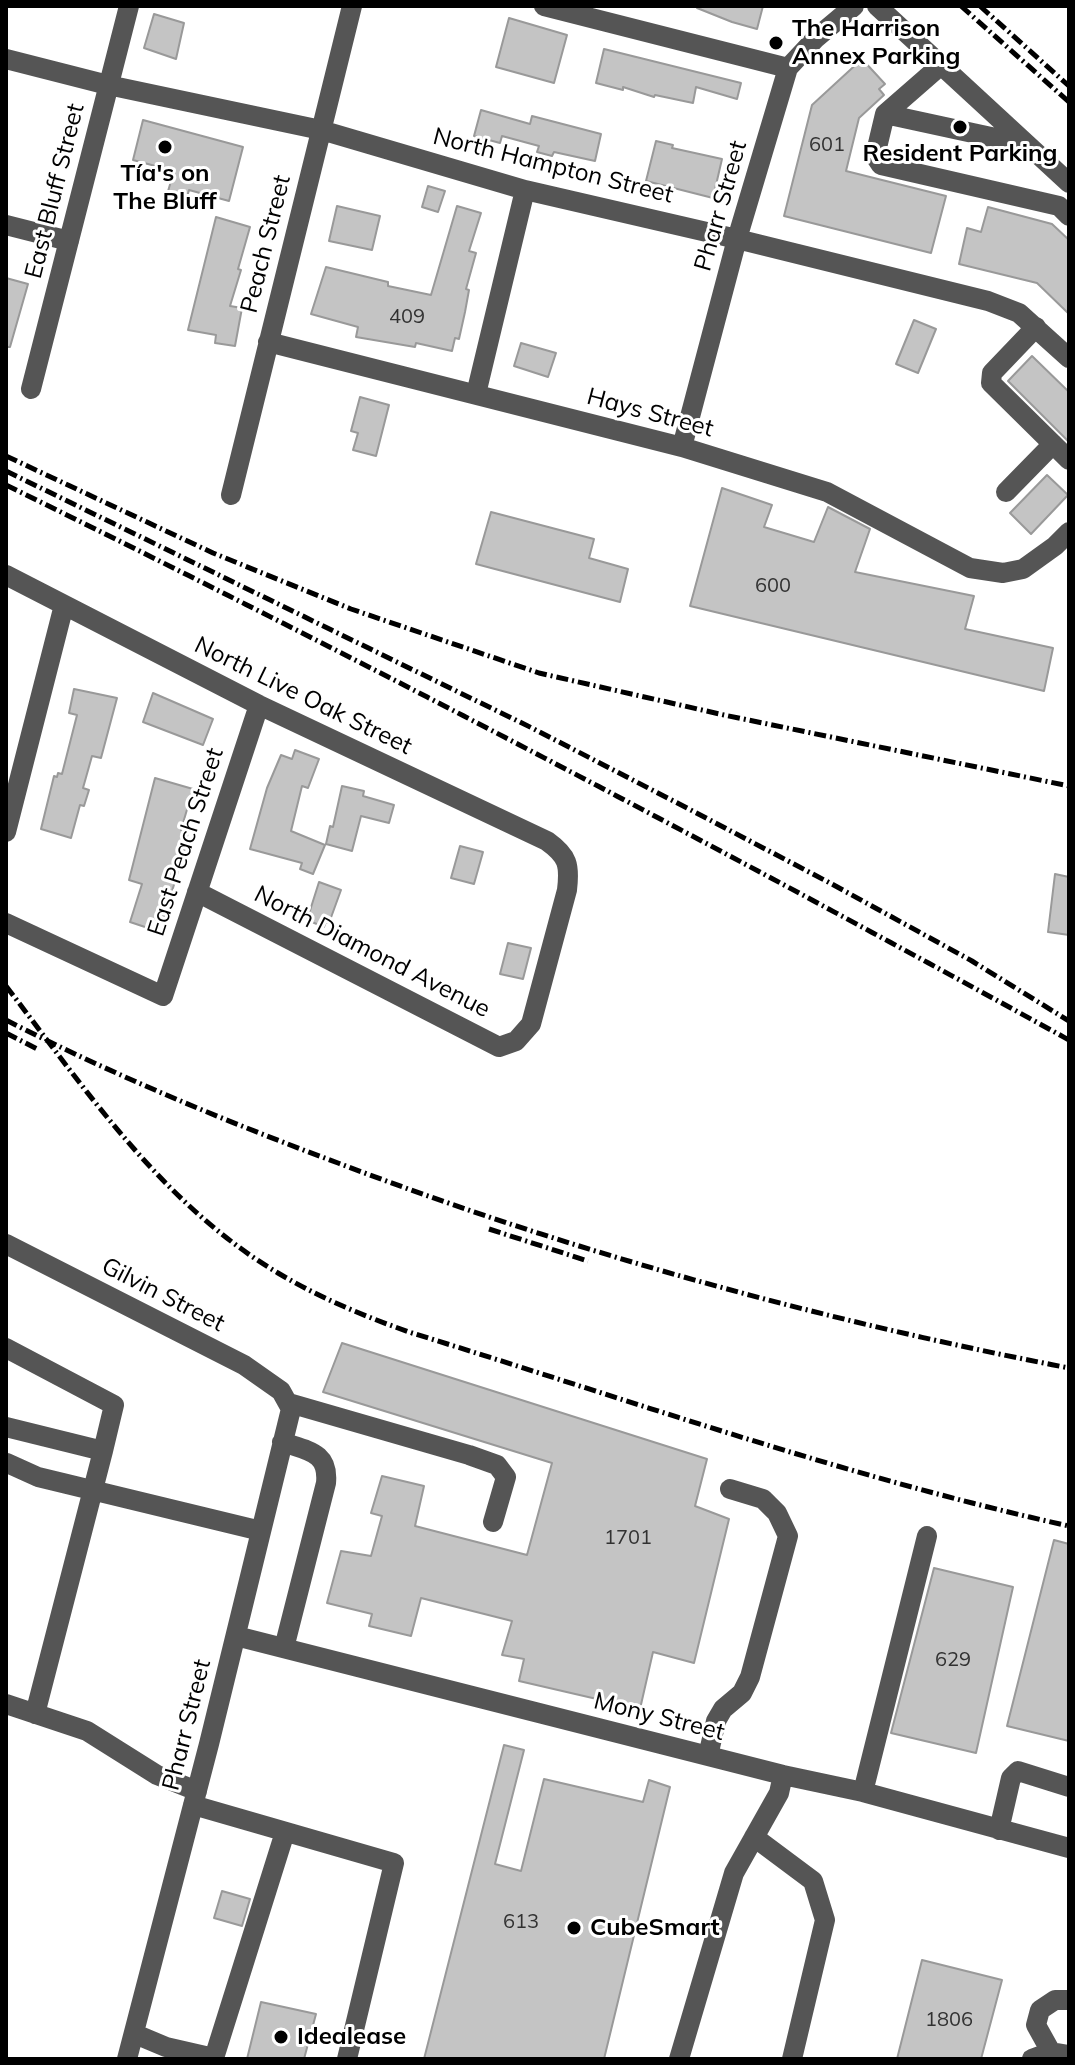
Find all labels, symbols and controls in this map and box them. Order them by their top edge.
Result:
place label: The Harrison Annex Parking [792,15,960,71]
marker: The Harrison Annex Parking [767,34,785,52]
street label: East Bluff Street [19,101,91,281]
marker: Resident Parking [951,118,969,136]
street label: North Hampton Street [430,122,676,210]
house number: 601 [809,133,845,157]
marker: Tía's on The Bluff [156,138,174,156]
street label: Pharr Street [689,138,753,274]
place label: Resident Parking [863,140,1057,168]
place label: Tía's on The Bluff [113,160,217,216]
street label: Peach Street [235,172,297,316]
house number: 409 [389,305,425,329]
street label: Hays Street [584,382,716,444]
house number: 600 [755,574,791,598]
street label: North Live Oak Street [190,631,416,761]
street label: East Peach Street [142,744,230,940]
street label: North Diamond Avenue [249,880,495,1024]
street label: Gilvin Street [97,1252,229,1338]
house number: 1701 [604,1526,652,1550]
house number: 629 [935,1648,971,1672]
street label: Pharr Street [157,1656,217,1794]
street label: Mony Street [591,1687,727,1747]
house number: 613 [503,1910,539,1934]
place label: CubeSmart [590,1914,720,1942]
marker: CubeSmart [565,1919,583,1937]
house number: 1806 [925,2008,973,2032]
place label: Idealease [297,2023,406,2051]
marker: Idealease [272,2028,290,2046]

